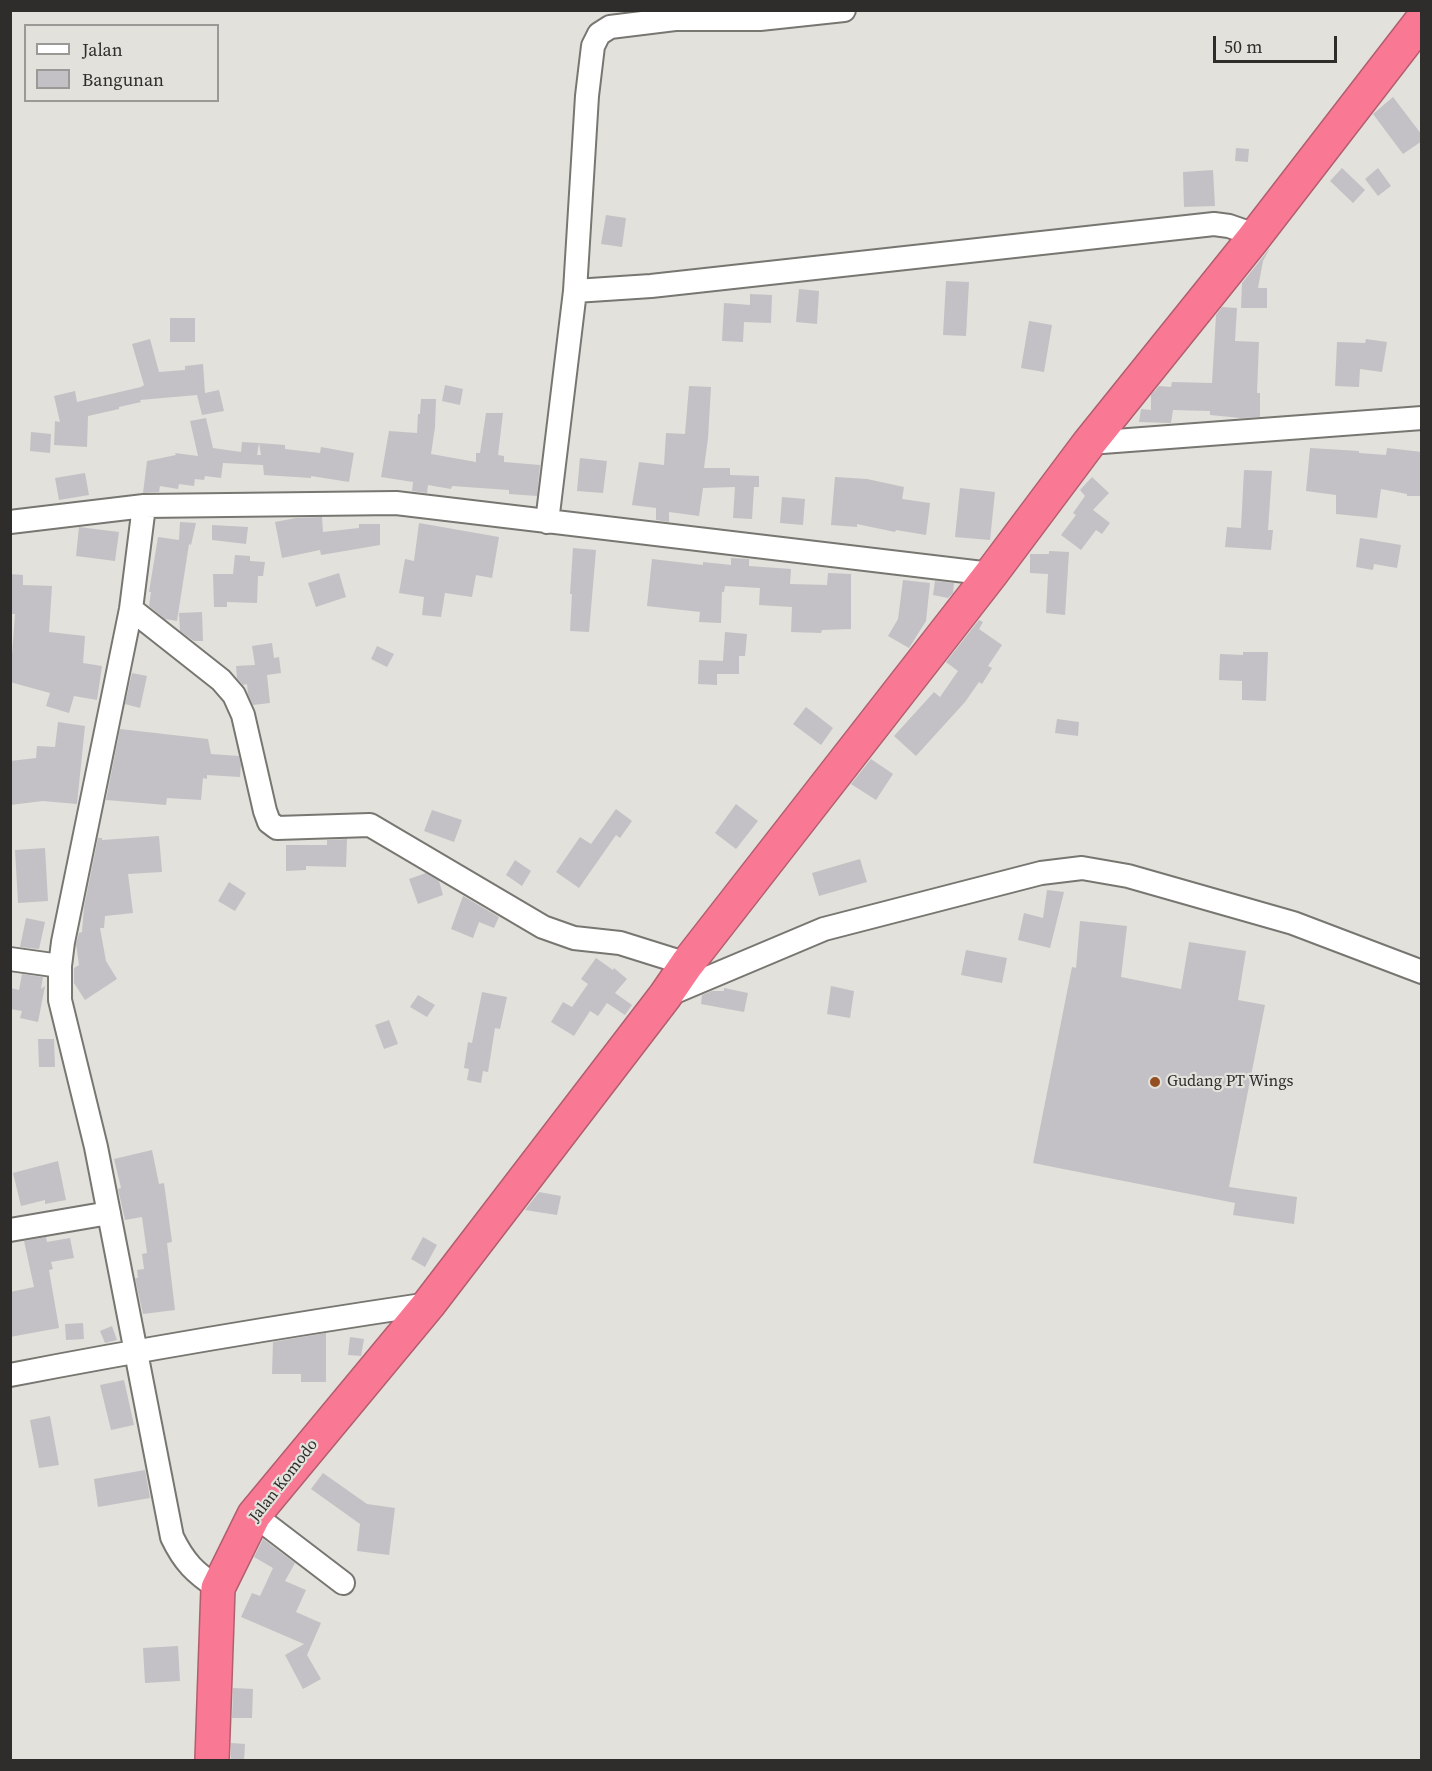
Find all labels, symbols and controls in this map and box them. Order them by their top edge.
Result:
legend [24,24,219,102]
scale bar [1216,24,1340,62]
text: 50 m [1224,34,1262,59]
text: Jalan [82,37,123,62]
text: Bangunan [82,67,164,92]
place label: Gudang PT Wings [1167,1072,1293,1092]
marker: Gudang PT Wings [1148,1075,1162,1089]
street label: Jalan Komodo [246,1436,322,1526]

